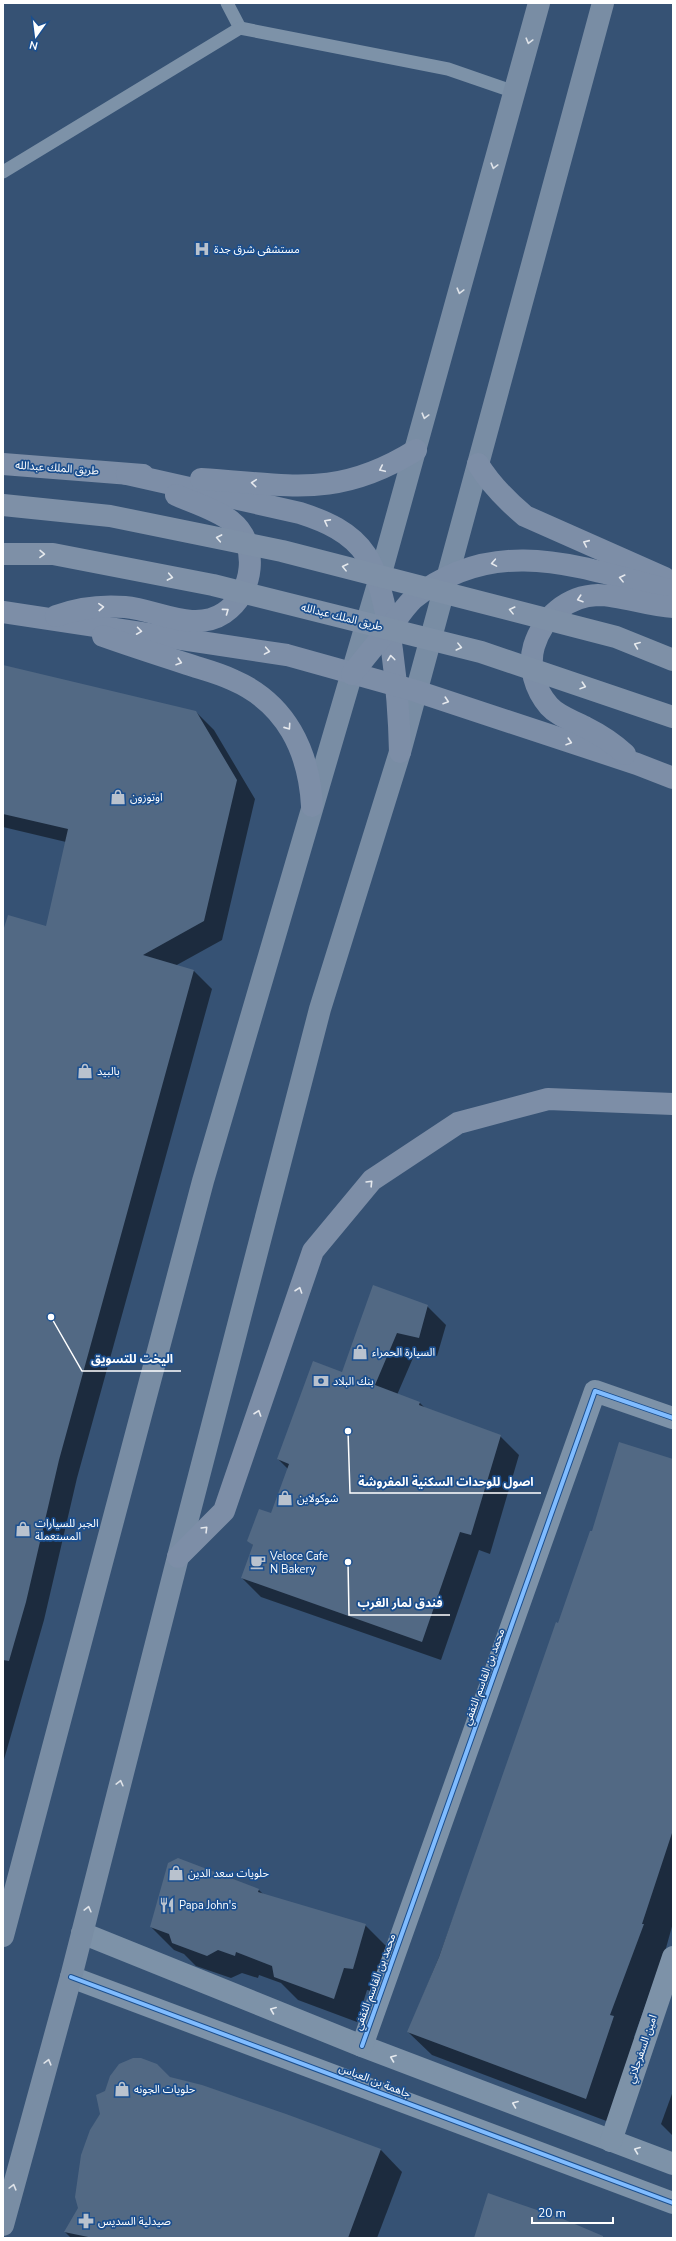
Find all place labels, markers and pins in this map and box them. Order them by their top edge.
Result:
hospital icon: مستشفى شرق جدة [193,240,211,258]
place label: مستشفى شرق جدة [214,242,300,257]
shop icon: اوتوزون [109,788,127,806]
place label: اوتوزون [130,790,163,805]
shop icon: بالبيد [76,1062,94,1080]
place label: بالبيد [97,1064,120,1079]
shop icon: السيارة الحمراء [351,1343,369,1361]
place label: السيارة الحمراء [372,1345,435,1360]
callout: اليخت للتسويق [82,1347,181,1371]
bank icon: بنك البلاد [312,1372,330,1390]
place label: بنك البلاد [333,1374,374,1389]
callout: اصول للوحدات السكنية المفروشة [350,1469,541,1493]
shop icon: شوكولاين [276,1489,294,1507]
place label: شوكولاين [297,1491,339,1506]
place label: الجبر للسيارات المستعملة [35,1516,99,1544]
shop icon: الجبر للسيارات المستعملة [14,1520,32,1538]
place label: Veloce Cafe N Bakery [269,1549,328,1577]
cafe icon: Veloce Cafe N Bakery [249,1553,267,1571]
callout: فندق لمار الغرب [349,1591,450,1615]
shop icon: حلويات سعد الدين [167,1864,185,1882]
place label: حلويات سعد الدين [188,1866,269,1881]
restaurant icon: Papa John's [158,1896,176,1914]
place label: Papa John's [179,1898,237,1913]
shop icon: حلويات الجونه [113,2080,131,2098]
place label: حلويات الجونه [134,2082,196,2097]
pharmacy icon: صيدلية السديس [77,2212,95,2230]
place label: صيدلية السديس [98,2214,171,2229]

